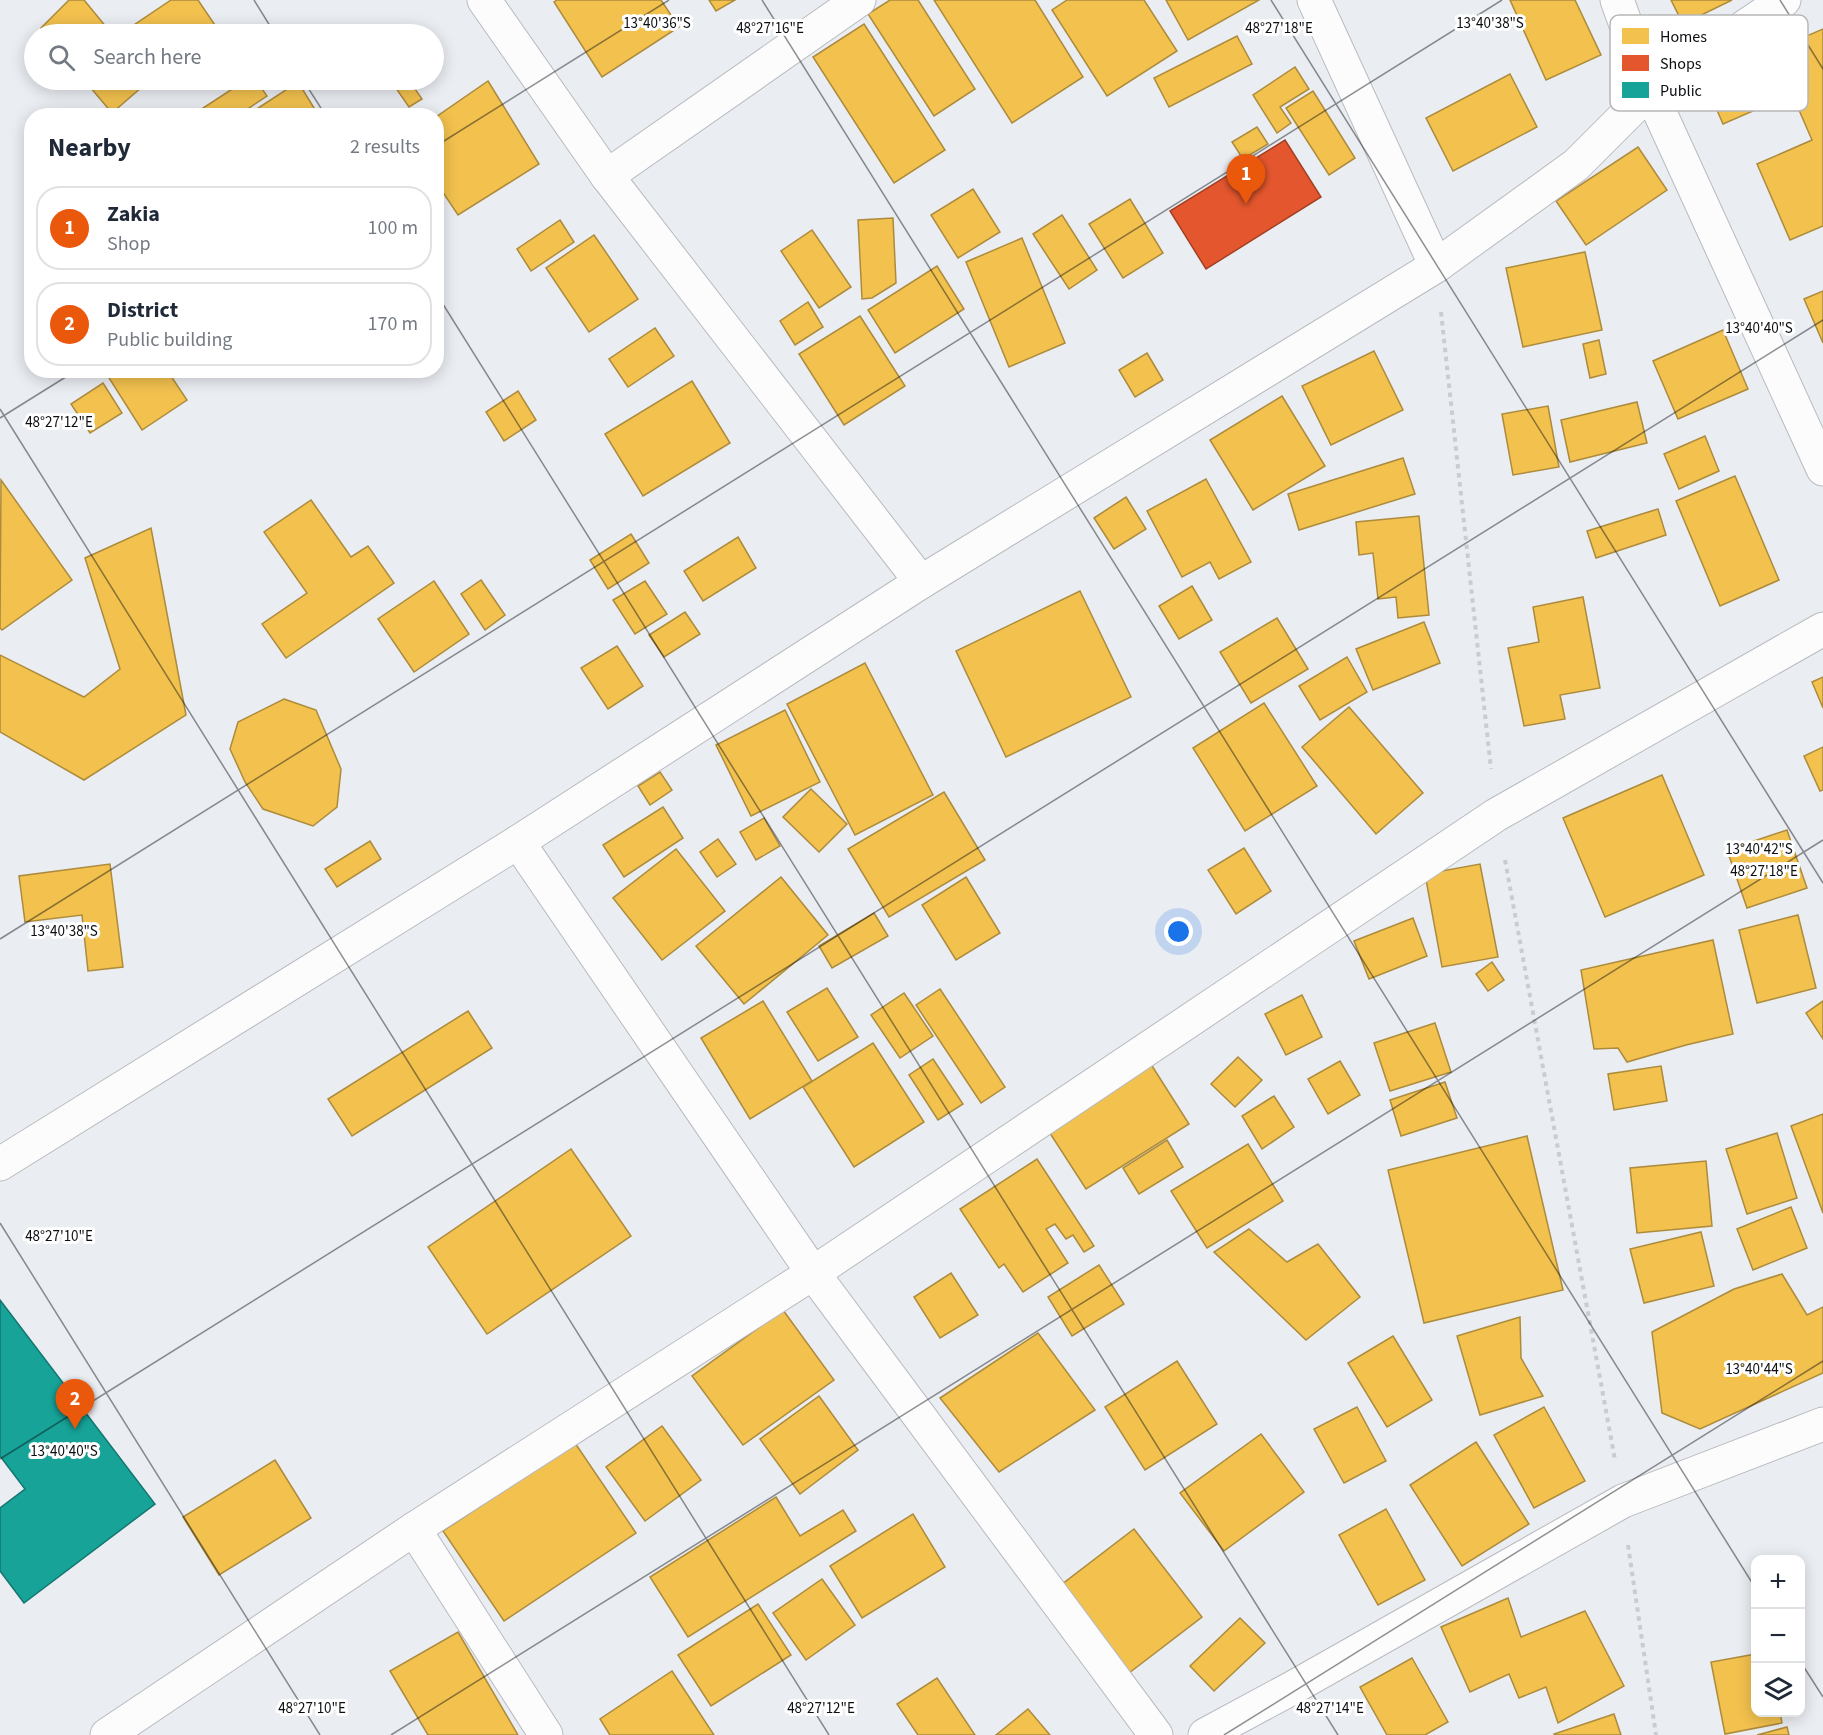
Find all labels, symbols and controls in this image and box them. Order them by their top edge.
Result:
text: 13°40'36"S [623,13,691,34]
text: 13°40'38"S [1456,13,1524,34]
legend [1610,15,1808,111]
text: 48°27'16"E [736,18,804,39]
text: 48°27'18"E [1245,18,1313,39]
search box [24,24,444,90]
text: Homes [1660,26,1707,48]
icon: search [45,41,78,74]
text: Search here [93,41,201,73]
text: Shops [1660,53,1702,75]
text: Public [1660,80,1702,102]
text: Nearby [48,129,131,166]
text: 2 results [350,133,420,161]
pin: 1 [1226,154,1266,204]
text: Zakia [107,198,160,230]
text: 1 [64,214,75,242]
text: 100 m [368,214,418,242]
text: Shop [107,230,151,258]
text: District [107,294,178,326]
text: 2 [64,310,75,338]
text: 170 m [368,310,418,338]
text: 13°40'40"S [1725,318,1793,339]
text: Public building [107,326,232,354]
text: 48°27'12"E [25,412,93,433]
text: 13°40'42"S [1725,839,1793,860]
text: 48°27'18"E [1730,861,1798,882]
your location [1164,917,1193,946]
text: 13°40'38"S [30,921,98,942]
text: 48°27'10"E [25,1226,93,1247]
text: 13°40'44"S [1725,1359,1793,1380]
pin: 2 [56,1380,94,1429]
text: 13°40'40"S [30,1441,98,1462]
map controls [1751,1555,1805,1717]
button: + [1751,1555,1805,1609]
button: − [1751,1609,1805,1663]
button: layers [1751,1663,1805,1717]
text: 48°27'10"E [278,1698,346,1719]
text: 48°27'12"E [787,1698,855,1719]
text: 48°27'14"E [1296,1698,1364,1719]

